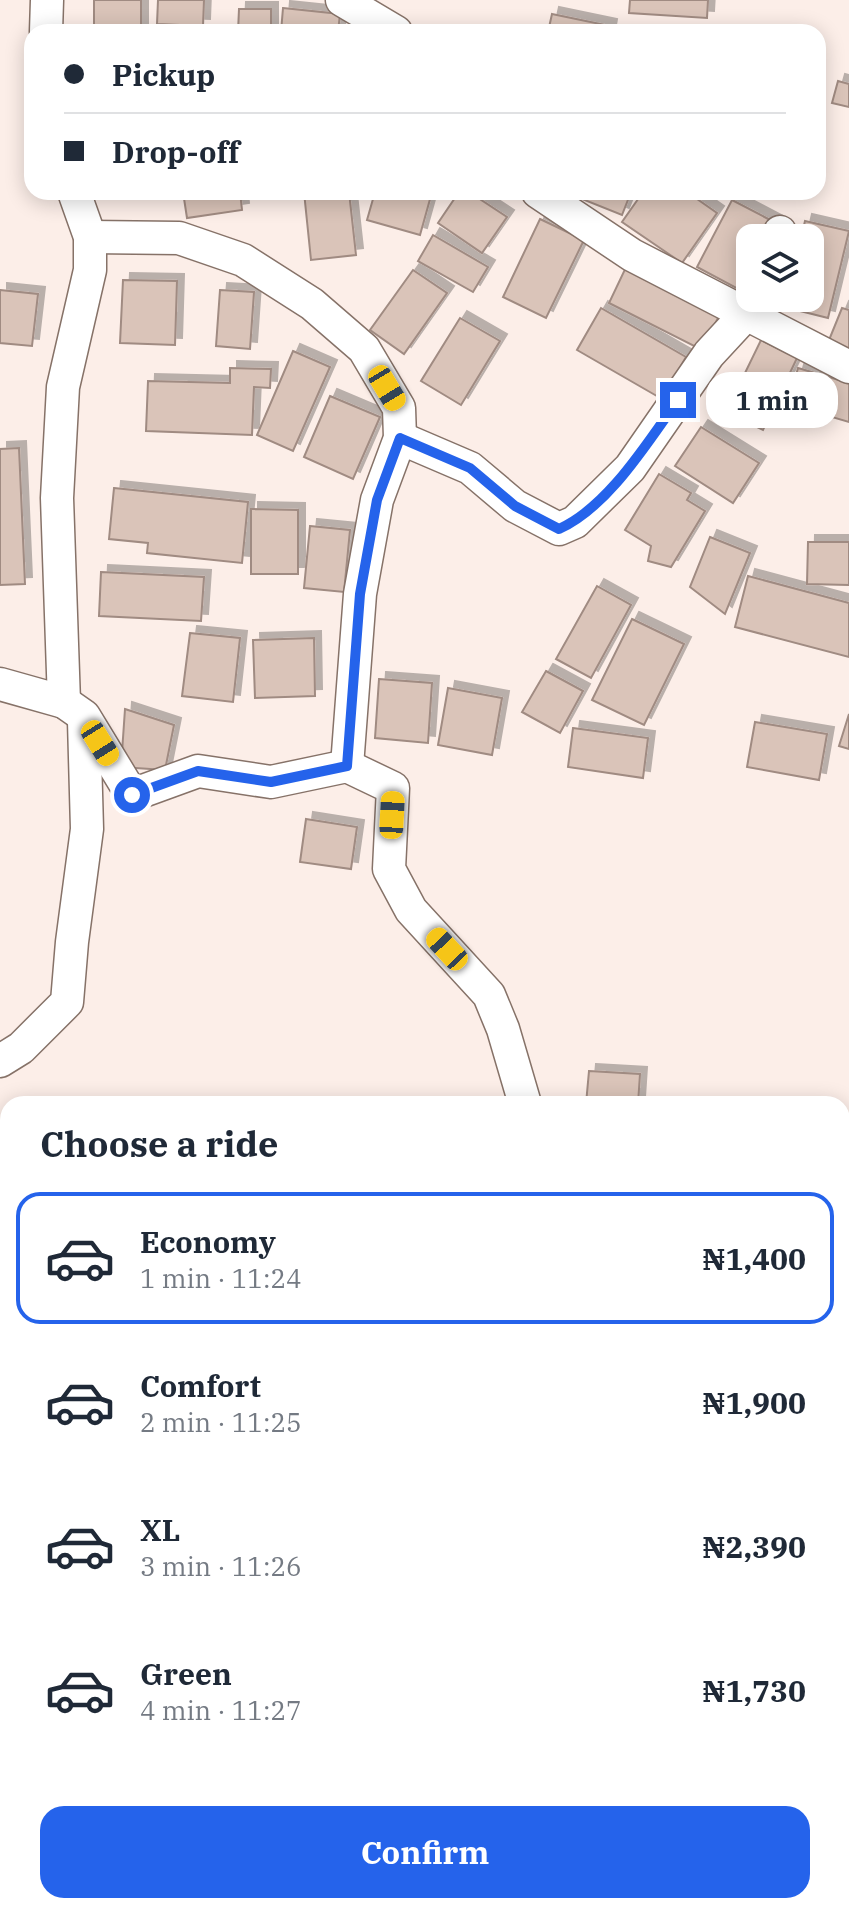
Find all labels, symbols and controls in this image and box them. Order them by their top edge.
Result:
text: Pickup [112,55,215,94]
text: Drop-off [112,132,240,171]
map controls [736,224,824,312]
button: layers [736,224,824,312]
car [364,361,410,415]
callout: 1 min [706,372,838,428]
route end [660,382,696,418]
text: 1 min [736,383,808,417]
car [77,716,123,770]
route start [114,777,150,813]
car [379,790,405,840]
car [422,923,472,975]
text: Choose a ride [40,1120,279,1167]
icon: car [44,1222,116,1294]
text: Economy [140,1222,276,1261]
text: ₦1,400 [702,1239,806,1278]
text: 1 min · 11:24 [140,1261,302,1295]
icon: car [44,1366,116,1438]
text: Comfort [140,1366,261,1405]
text: ₦1,900 [702,1383,806,1422]
text: 2 min · 11:25 [140,1405,302,1439]
icon: car [44,1510,116,1582]
text: XL [140,1510,180,1549]
text: ₦2,390 [702,1527,806,1566]
text: 3 min · 11:26 [140,1549,302,1583]
icon: car [44,1654,116,1726]
text: Green [140,1654,232,1693]
text: ₦1,730 [702,1671,806,1710]
text: 4 min · 11:27 [140,1693,302,1727]
button: Confirm [40,1806,810,1898]

